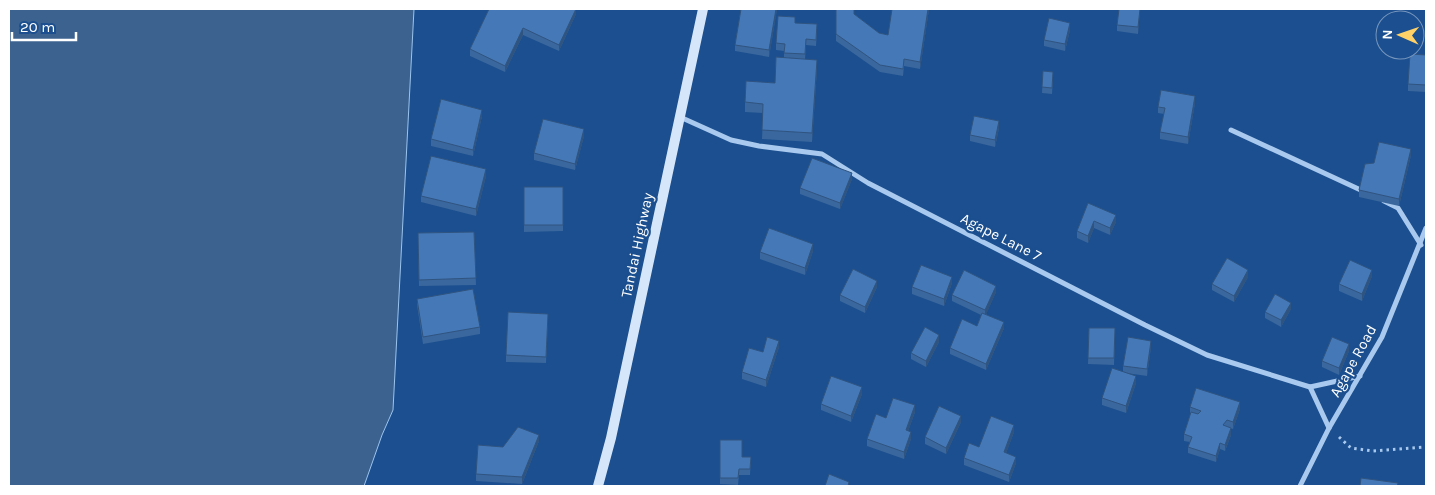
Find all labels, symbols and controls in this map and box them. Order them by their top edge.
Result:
scale bar [12,10,76,42]
north arrow [1375,10,1425,60]
text: 20 m [20,18,55,36]
text: N [1379,29,1396,40]
street label: Tandai Highway [617,191,657,299]
street label: Agape Lane 7 [958,209,1044,265]
street label: Agape Road [1326,322,1380,400]

